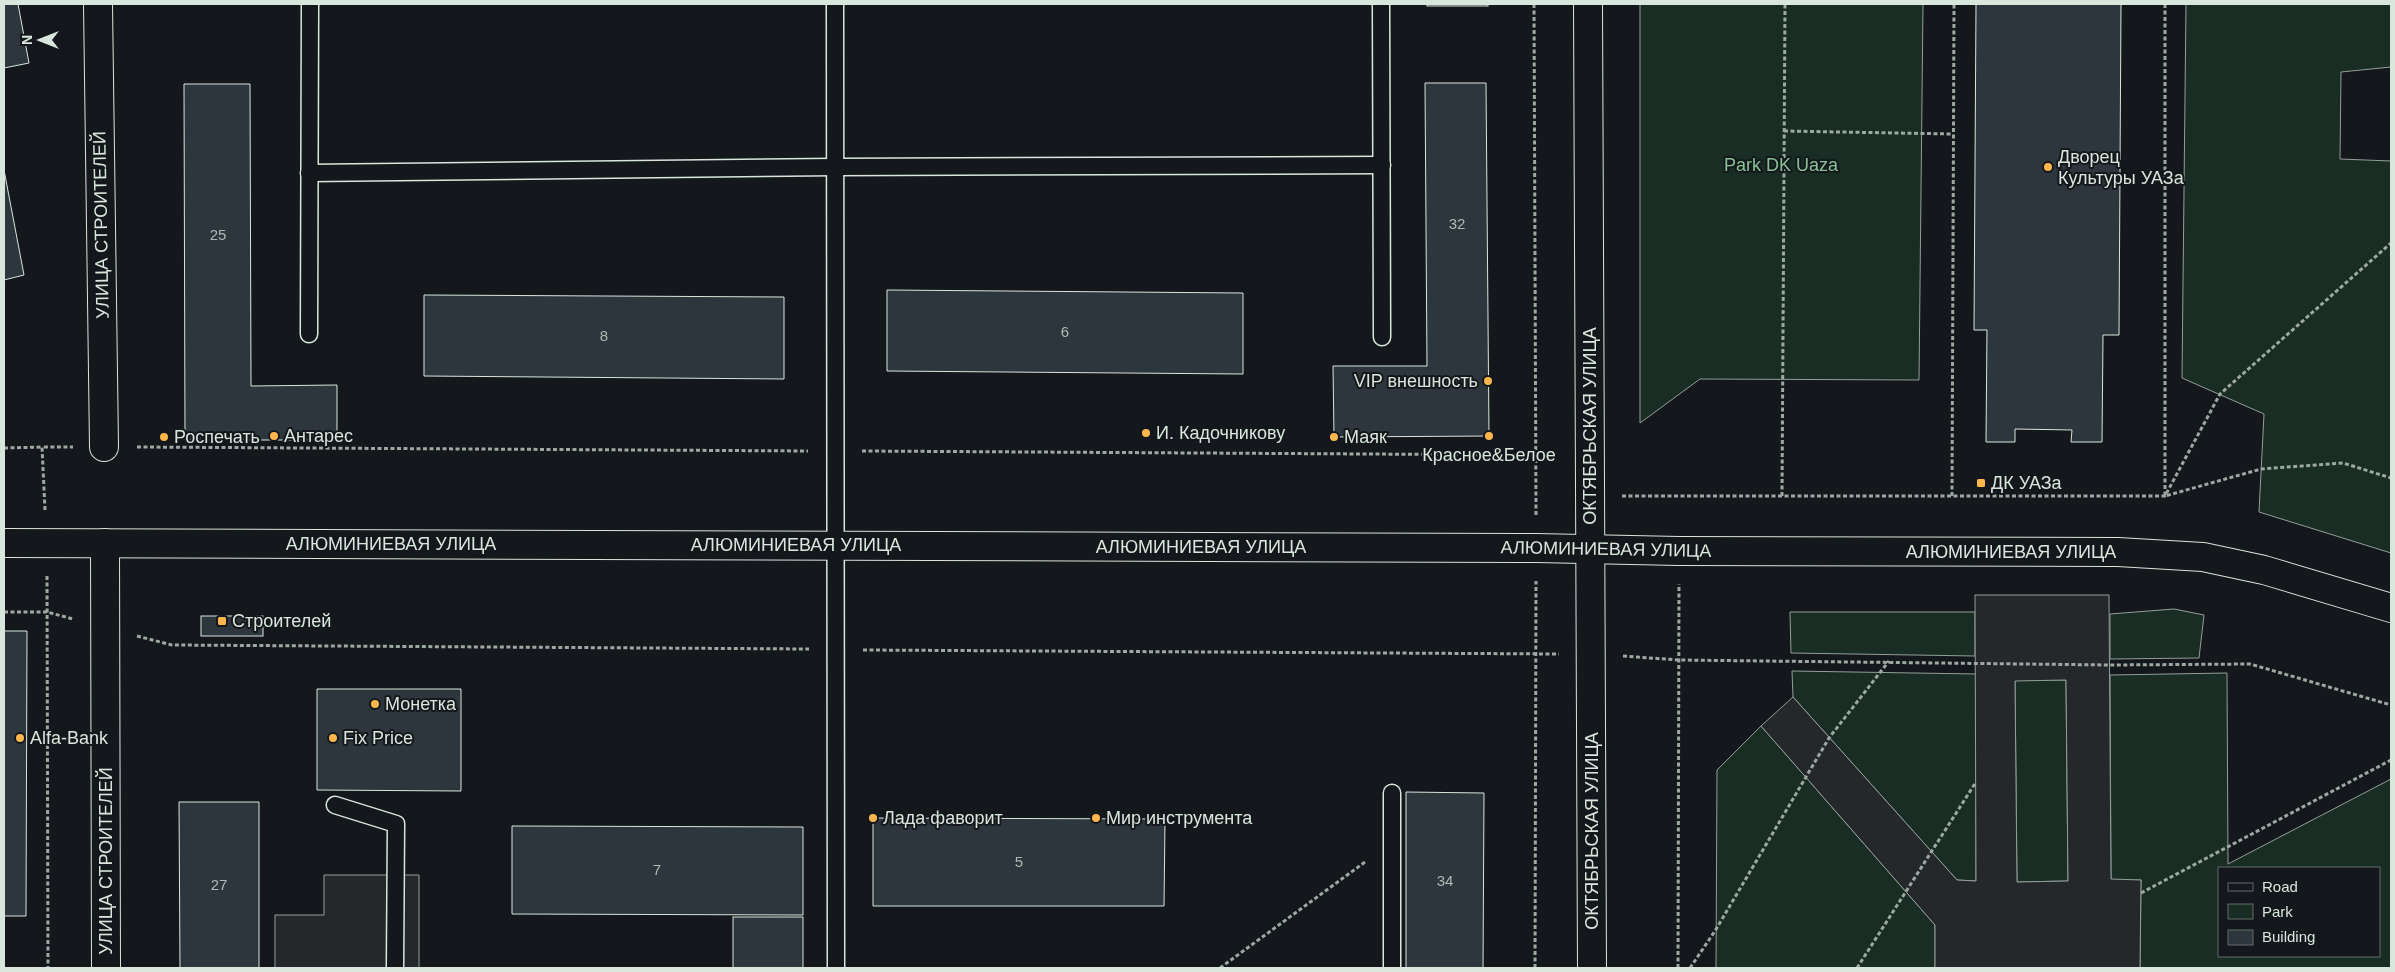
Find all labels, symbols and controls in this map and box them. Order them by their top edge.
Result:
north arrow [15,15,65,65]
text: N [19,35,35,45]
street label: УЛИЦА СТРОИТЕЛЕЙ [88,131,113,319]
place label: Дворец Культуры УАЗа [2058,147,2185,188]
park label: Park DK Uaza [1724,155,1839,175]
marker: Дворец Культуры УАЗа [2042,161,2054,173]
house number: 32 [1449,215,1465,232]
house number: 25 [210,226,226,243]
house number: 6 [1061,323,1069,340]
house number: 8 [600,327,608,344]
street label: ОКТЯБРЬСКАЯ УЛИЦА [1580,327,1600,525]
place label: VIP внешность [1354,371,1478,391]
marker: VIP внешность [1482,375,1494,387]
place label: И. Кадочникову [1156,423,1285,443]
place label: Антарес [284,426,353,446]
place label: Роспечать [174,427,260,447]
marker: И. Кадочникову [1140,427,1152,439]
place label: Маяк [1344,427,1387,447]
marker: Антарес [268,430,280,442]
marker: Красное&Белое [1483,430,1495,442]
marker: Роспечать [158,431,170,443]
marker: Маяк [1328,431,1340,443]
place label: Красное&Белое [1422,445,1556,465]
place label: ДК УАЗа [1991,473,2063,493]
marker: ДК УАЗа [1975,477,1987,489]
street label: АЛЮМИНИЕВАЯ УЛИЦА [286,534,496,554]
street label: АЛЮМИНИЕВАЯ УЛИЦА [691,535,901,555]
street label: АЛЮМИНИЕВАЯ УЛИЦА [1096,537,1306,557]
street label: АЛЮМИНИЕВАЯ УЛИЦА [1501,537,1711,561]
street label: АЛЮМИНИЕВАЯ УЛИЦА [1906,542,2116,562]
place label: Строителей [232,611,331,631]
marker: Строителей [216,615,228,627]
place label: Монетка [385,694,457,714]
marker: Монетка [369,698,381,710]
place label: Alfa-Bank [30,728,109,748]
place label: Fix Price [343,728,413,748]
marker: Alfa-Bank [14,732,26,744]
marker: Fix Price [327,732,339,744]
street label: ОКТЯБРЬСКАЯ УЛИЦА [1582,732,1602,930]
street label: УЛИЦА СТРОИТЕЛЕЙ [95,767,116,955]
place label: Лада фаворит [883,808,1003,828]
place label: Мир инструмента [1106,808,1253,828]
marker: Лада фаворит [867,812,879,824]
marker: Мир инструмента [1090,812,1102,824]
house number: 5 [1015,853,1023,870]
house number: 7 [653,861,661,878]
legend [2218,867,2380,957]
house number: 34 [1437,872,1453,889]
house number: 27 [211,876,227,893]
text: Road [2262,878,2298,895]
text: Park [2262,903,2293,920]
text: Building [2262,928,2315,945]

